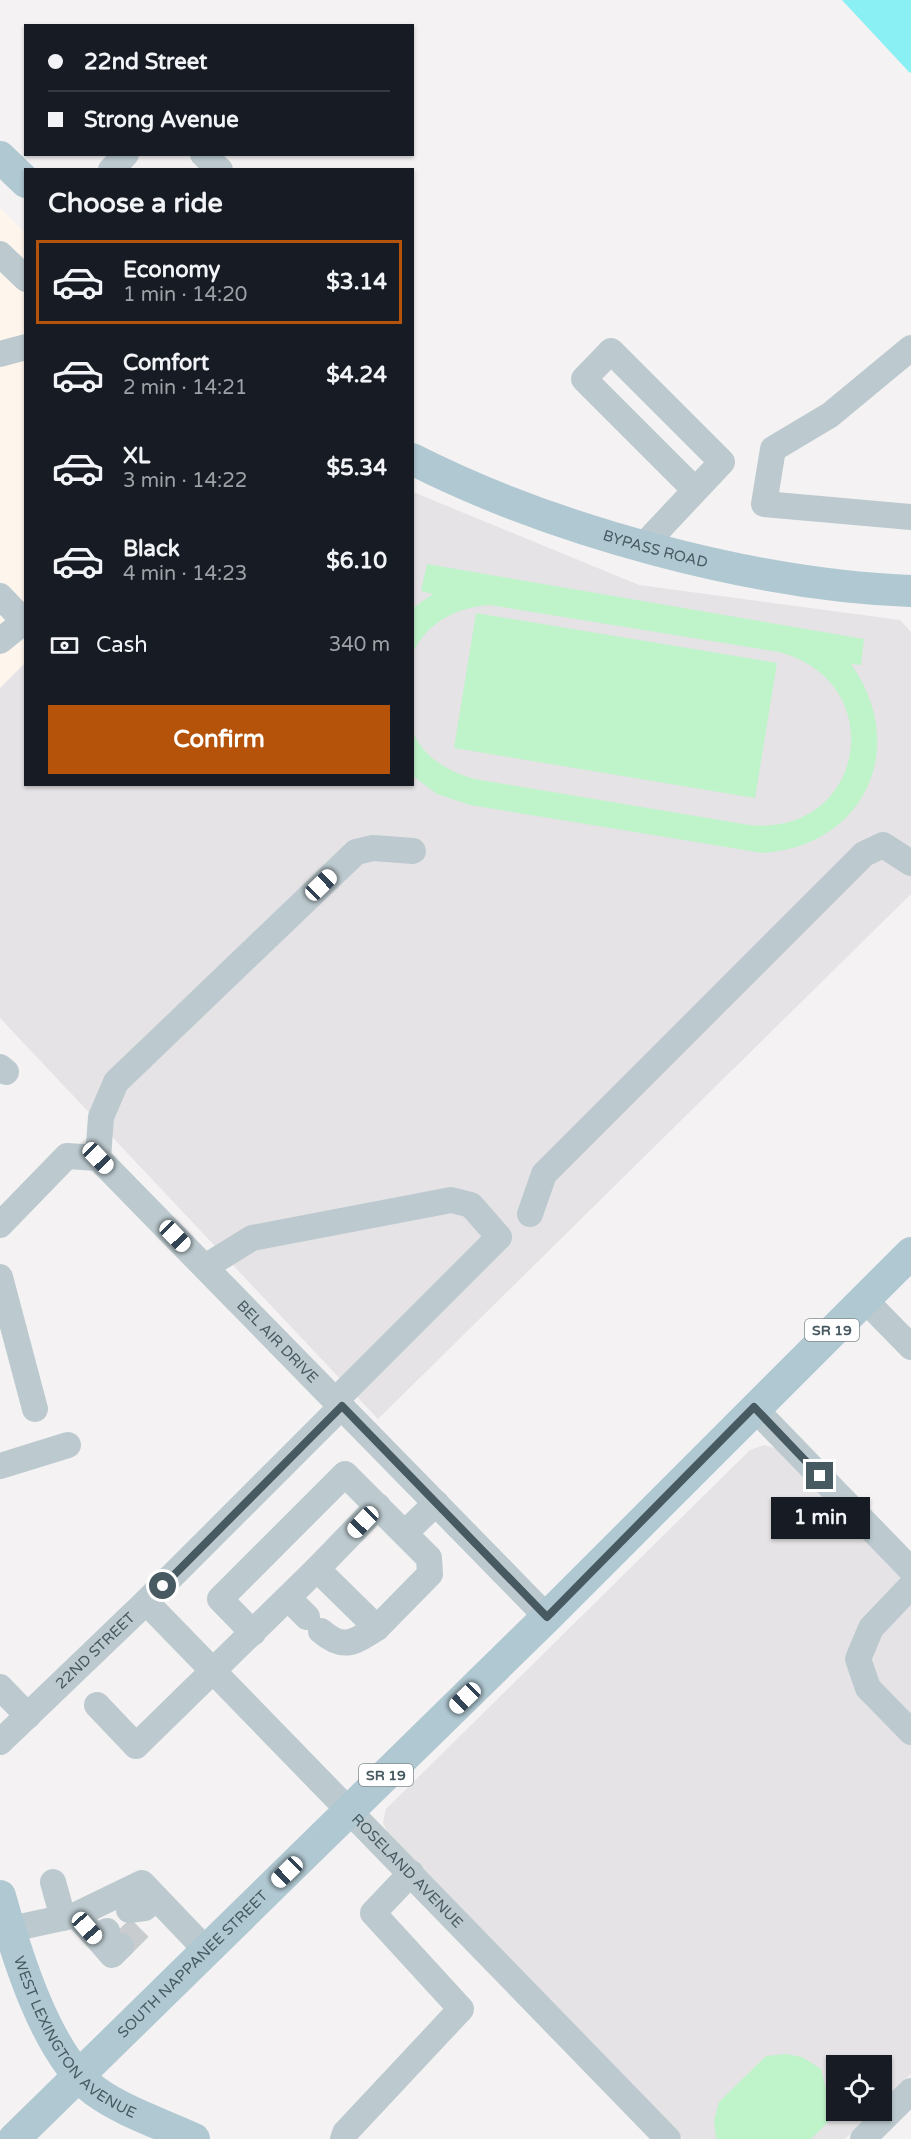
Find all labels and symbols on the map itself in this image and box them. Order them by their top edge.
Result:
street label: BYPASS ROAD [601,526,710,571]
car [302,866,340,904]
car [79,1139,117,1177]
car [156,1217,194,1255]
street label: BEL AIR DRIVE [233,1296,322,1387]
road number: SR 19 [805,1319,859,1341]
route end [806,1462,833,1489]
callout: 1 min [770,1497,870,1539]
car [344,1503,382,1541]
route start [149,1572,176,1599]
street label: 22ND STREET [52,1609,139,1693]
car [446,1679,484,1717]
road number: SR 19 [359,1764,413,1786]
street label: ROSELAND AVENUE [348,1810,467,1932]
car [268,1853,306,1891]
street label: SOUTH NAPPANEE STREET [114,1887,271,2042]
car [68,1909,106,1947]
street label: WEST LEXINGTON AVENUE [10,1954,139,2122]

